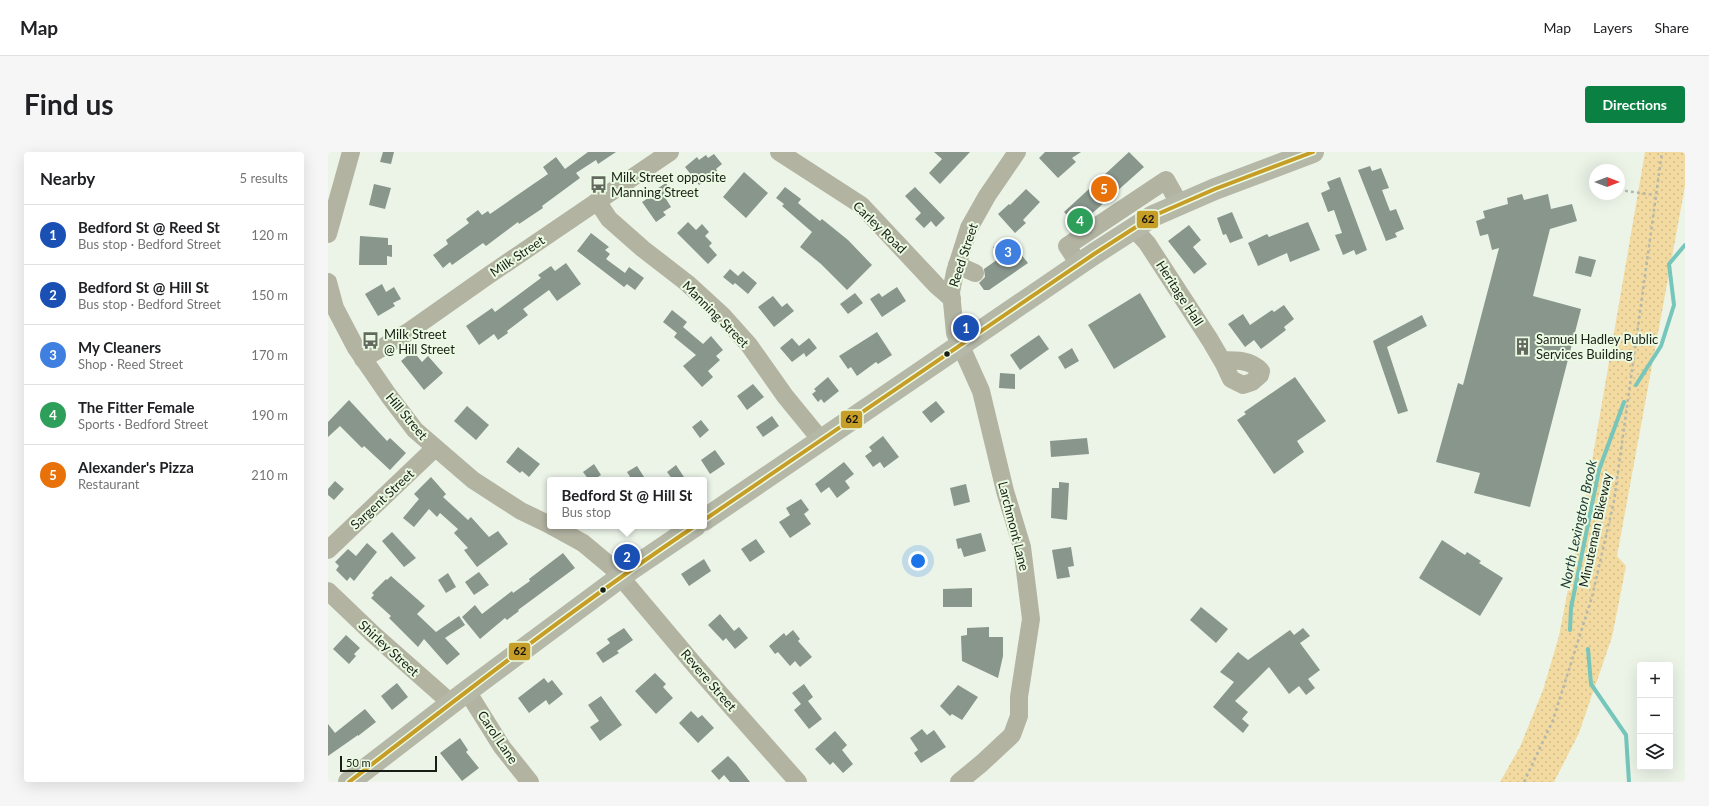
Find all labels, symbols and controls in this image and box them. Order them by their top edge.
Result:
text: Map [20,16,58,39]
text: Map [1543,19,1571,36]
text: Layers [1593,19,1633,36]
text: Share [1655,19,1689,36]
button: Directions [1585,86,1685,123]
text: Find us [24,87,114,121]
north arrow [1589,164,1625,200]
text: Nearby [40,168,95,189]
place label: Milk Street opposite Manning Street [611,169,726,200]
text: 5 results [240,170,288,186]
bus stop icon: Milk Street opposite Manning Street [588,174,608,194]
pin: 5 [1091,174,1117,204]
street label: Carley Road [850,198,910,256]
pin: 4 [1067,206,1093,236]
line badge: 62 [1136,210,1159,229]
text: 62 [1142,212,1154,225]
text: Bedford St @ Reed St [78,218,220,236]
street label: Reed Street [945,221,981,289]
text: 1 [49,227,57,243]
text: 120 m [251,227,288,243]
street label: Milk Street [487,232,548,280]
text: Bus stop · Bedford Street [78,236,221,252]
pin: 3 [995,237,1021,267]
street label: Heritage Hall [1153,257,1207,329]
street label: Manning Street [679,277,753,351]
text: Bedford St @ Hill St [78,278,209,296]
text: 2 [49,287,57,303]
text: 150 m [251,287,288,303]
text: Bus stop · Bedford Street [78,296,221,312]
pin: 1 [953,313,979,343]
place label: Milk Street @ Hill Street [384,326,455,357]
bus stop icon: Milk Street @ Hill Street [361,331,381,351]
place label: Samuel Hadley Public Services Building [1536,331,1658,362]
building icon: Samuel Hadley Public Services Building [1513,336,1533,356]
text: My Cleaners [78,338,161,356]
text: 3 [49,347,57,363]
text: 170 m [251,347,288,363]
unlabelled marker [942,349,952,359]
text: Shop · Reed Street [78,356,183,372]
street label: Hill Street [383,389,432,443]
text: The Fitter Female [78,398,194,416]
text: 4 [49,407,57,423]
text: 190 m [251,407,288,423]
line badge: 62 [840,410,863,429]
text: 62 [846,412,858,425]
text: Sports · Bedford Street [78,416,208,432]
text: Alexander's Pizza [78,458,194,476]
water label: North Lexington Brook [1556,458,1600,590]
street label: Sargent Street [347,465,417,532]
text: 5 [49,467,57,483]
text: 210 m [251,467,288,483]
street label: Minuteman Bikeway [1575,471,1615,589]
text: Restaurant [78,476,140,492]
popup [547,477,707,529]
street label: Larchmont Lane [995,480,1033,572]
text: Bedford St @ Hill St [562,486,692,504]
text: Bus stop [562,504,611,520]
pin: 2 [614,542,640,572]
your location [908,551,928,571]
unlabelled marker [598,585,608,595]
street label: Shirley Street [355,617,423,680]
line badge: 62 [508,642,531,661]
text: 62 [514,644,526,657]
street label: Revere Street [678,646,740,714]
map controls [1637,662,1673,770]
button: + [1637,662,1673,698]
button: − [1637,698,1673,734]
street label: Carol Lane [474,707,522,767]
button: layers [1637,734,1673,770]
scale bar [340,754,437,773]
text: 50 m [346,756,371,769]

